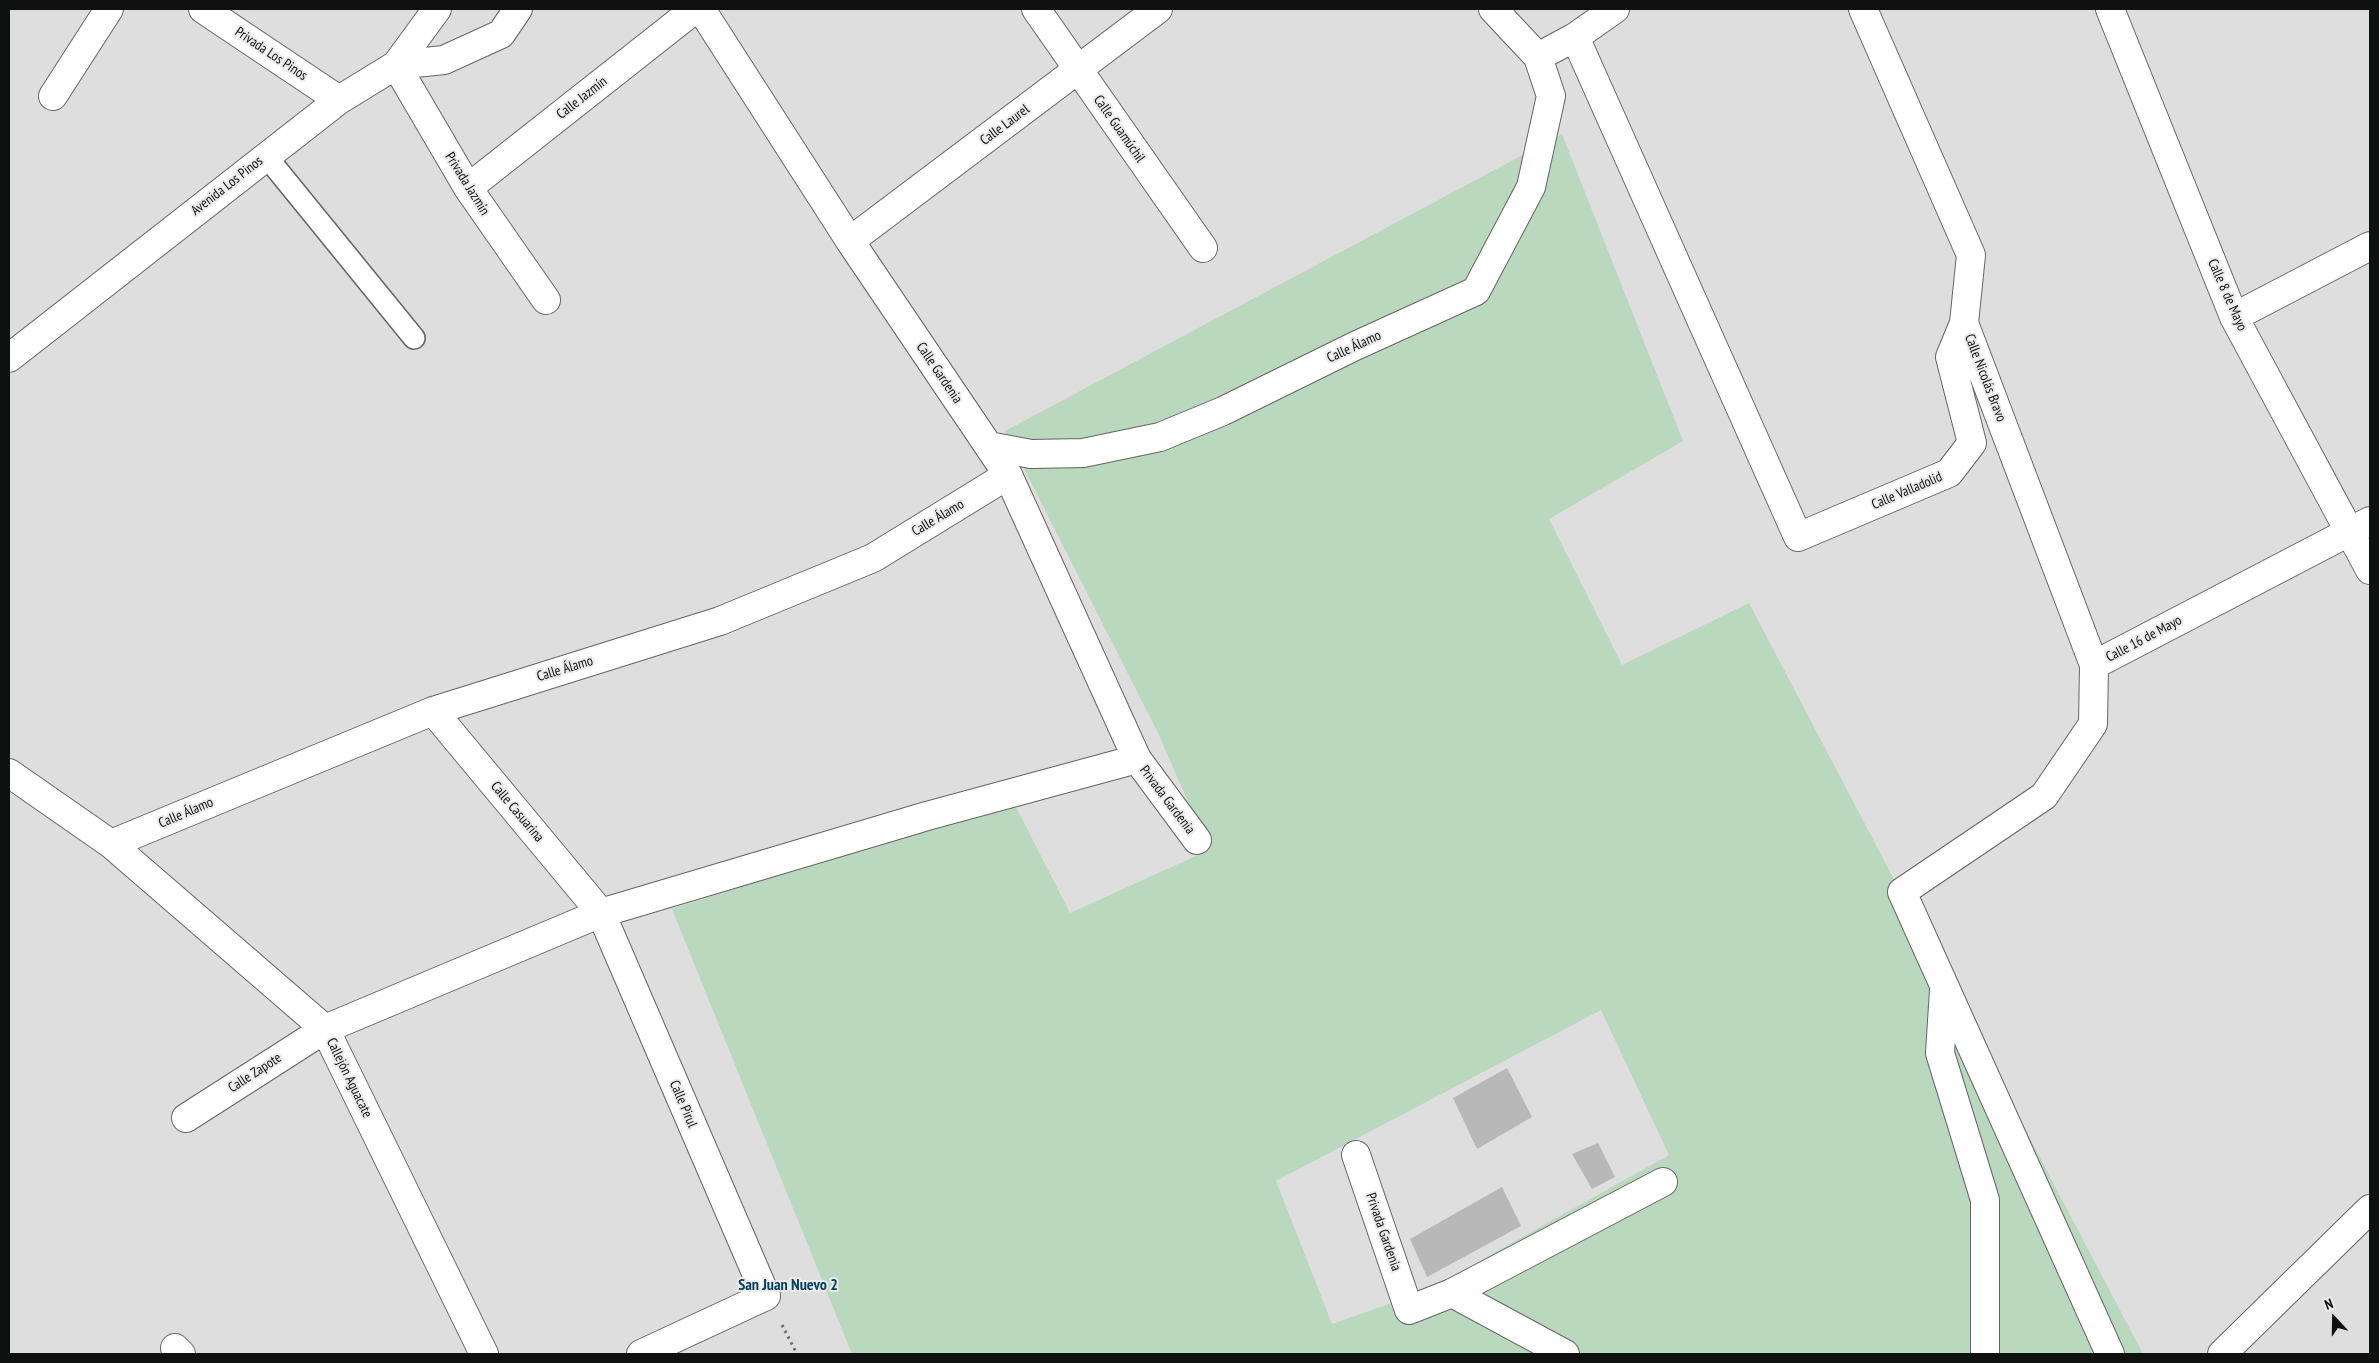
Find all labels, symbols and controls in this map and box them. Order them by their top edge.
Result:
street label: Privada Los Pinos [232,24,310,84]
street label: Calle Jazmín [553,73,611,123]
street label: Calle Guamúchil [1090,92,1148,166]
street label: Calle Laurel [977,101,1033,149]
street label: Privada Jazmín [441,150,493,218]
street label: Avenida Los Pinos [188,153,266,219]
street label: Calle 8 de Mayo [2204,256,2250,334]
street label: Calle Álamo [1324,327,1384,367]
street label: Calle Nicolás Bravo [1961,332,2009,424]
street label: Calle Gardenia [912,339,966,407]
street label: Calle Valladolid [1869,469,1945,513]
street label: Calle Álamo [909,496,967,540]
street label: Calle 16 de Mayo [2103,612,2185,666]
street label: Calle Álamo [535,653,595,685]
street label: Privada Gardenia [1136,762,1198,838]
street label: Calle Casuarina [487,778,547,846]
street label: Calle Álamo [156,794,216,832]
street label: Callejón Aguacate [322,1035,376,1121]
street label: Calle Zapote [225,1050,285,1096]
street label: Calle Pirul [666,1078,700,1130]
street label: Privada Gardenia [1362,1191,1404,1273]
district label: San Juan Nuevo 2 [738,1275,838,1295]
north arrow [2309,1293,2359,1343]
text: N [2322,1294,2335,1314]

